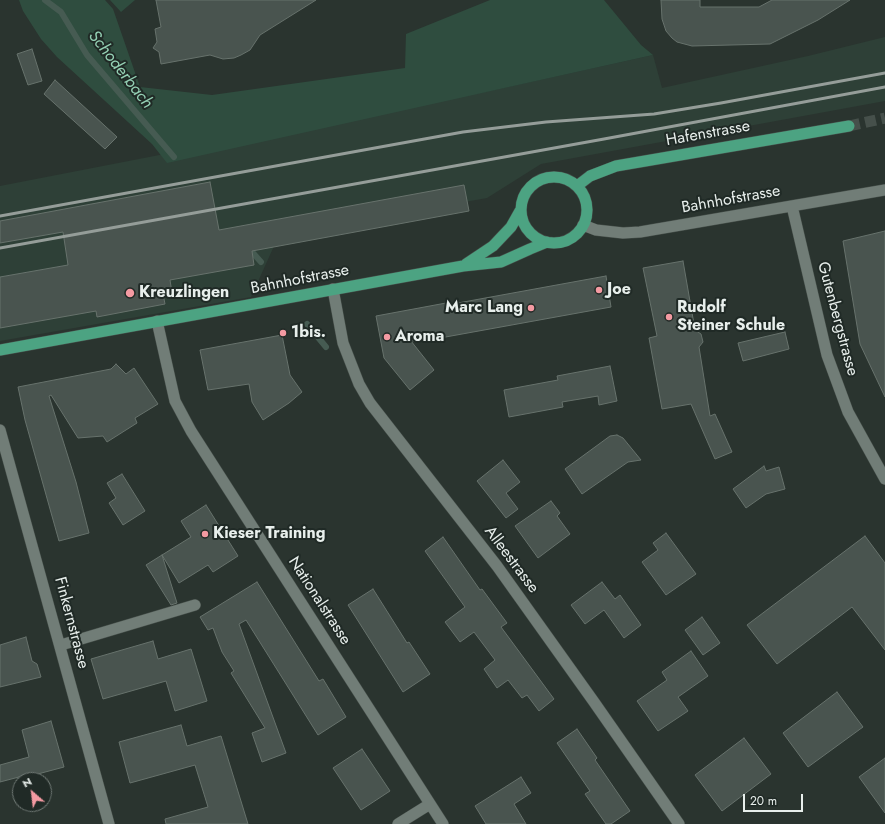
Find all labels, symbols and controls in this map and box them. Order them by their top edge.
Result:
water label: Schoderbach [83,27,157,113]
street label: Hafenstrasse [664,117,752,151]
street label: Bahnhofstrasse [680,182,782,218]
street label: Gutenbergstrasse [813,260,861,378]
street label: Bahnhofstrasse [249,261,351,299]
place label: Joe [607,280,631,300]
place label: Kreuzlingen [139,283,229,303]
marker: Joe [594,285,604,295]
marker: Kreuzlingen [124,287,136,299]
place label: Marc Lang [445,298,523,318]
place label: Rudolf Steiner Schule [677,298,785,336]
marker: Marc Lang [526,303,536,313]
marker: Rudolf Steiner Schule [664,312,674,322]
place label: 1bis. [291,323,326,343]
place label: Aroma [395,327,444,347]
marker: 1bis. [278,328,288,338]
marker: Aroma [382,332,392,342]
street label: Alleestrasse [480,523,542,597]
place label: Kieser Training [213,524,325,544]
marker: Kieser Training [200,529,210,539]
street label: Nationalstrasse [283,553,355,649]
street label: Finkernstrasse [50,575,92,671]
north arrow [12,772,52,812]
text: N [19,773,34,791]
scale bar [745,786,805,812]
text: 20 m [750,792,777,810]

